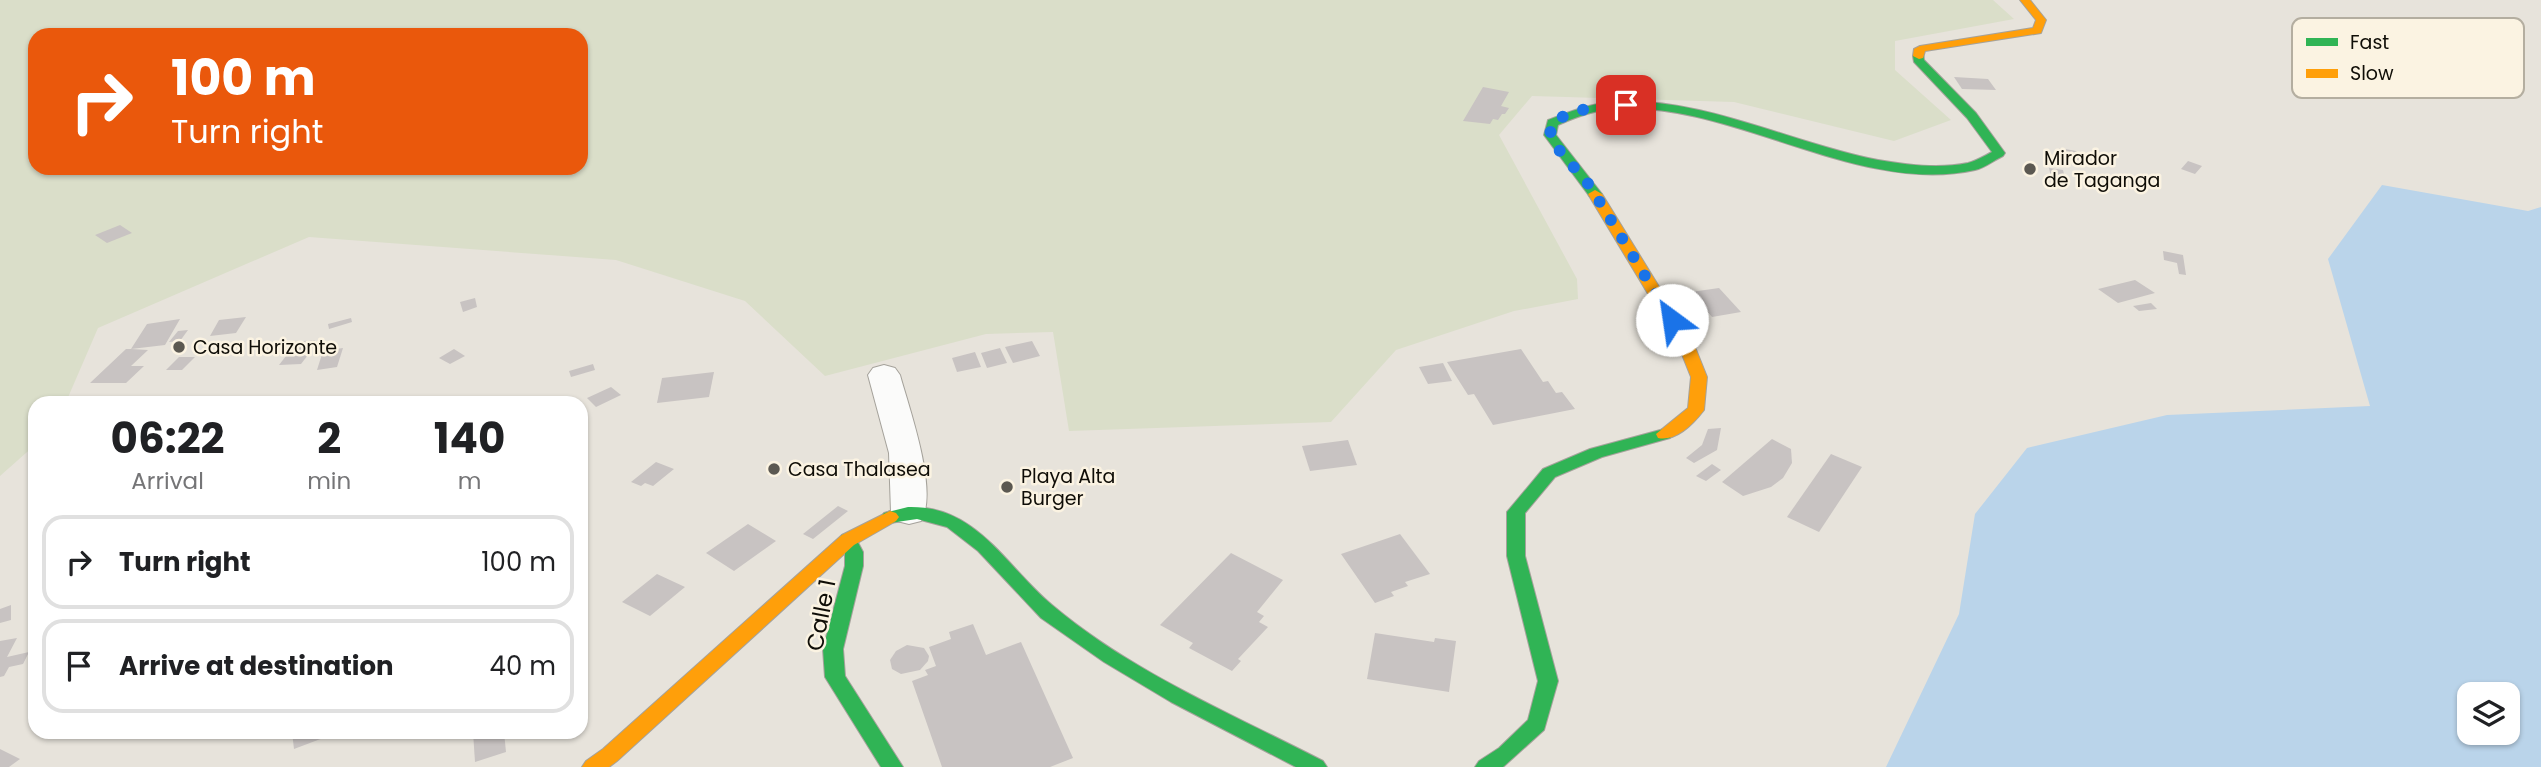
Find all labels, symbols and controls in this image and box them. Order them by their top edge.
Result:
legend [2292,18,2524,98]
text: Fast [2350,29,2389,56]
text: 100 m [171,44,316,112]
icon: right [56,56,147,147]
text: Slow [2350,60,2394,87]
pin [1596,75,1656,135]
icon: arrive [1607,86,1645,124]
text: Turn right [171,109,323,154]
place label: Mirador de Taganga [2044,145,2160,194]
marker: Mirador de Taganga [2022,161,2038,177]
position arrow [1635,283,1709,357]
place label: Casa Horizonte [193,334,337,361]
marker: Casa Horizonte [171,339,187,355]
text: 06:22 [111,409,225,468]
text: 2 [317,409,341,468]
text: 140 [434,409,505,468]
place label: Casa Thalasea [788,456,931,483]
marker: Casa Thalasea [766,461,782,477]
place label: Playa Alta Burger [1021,463,1115,512]
text: Arrival [131,465,204,497]
text: min [307,465,351,497]
text: m [458,465,481,497]
marker: Playa Alta Burger [999,479,1015,495]
icon: right [60,543,98,581]
text: Turn right [119,544,251,580]
text: 100 m [481,544,556,580]
street label: Calle 1 [798,576,844,654]
icon: arrive [60,647,98,685]
text: Arrive at destination [119,648,394,684]
text: 40 m [490,648,556,684]
map controls [2457,682,2520,745]
button: layers [2457,682,2520,745]

